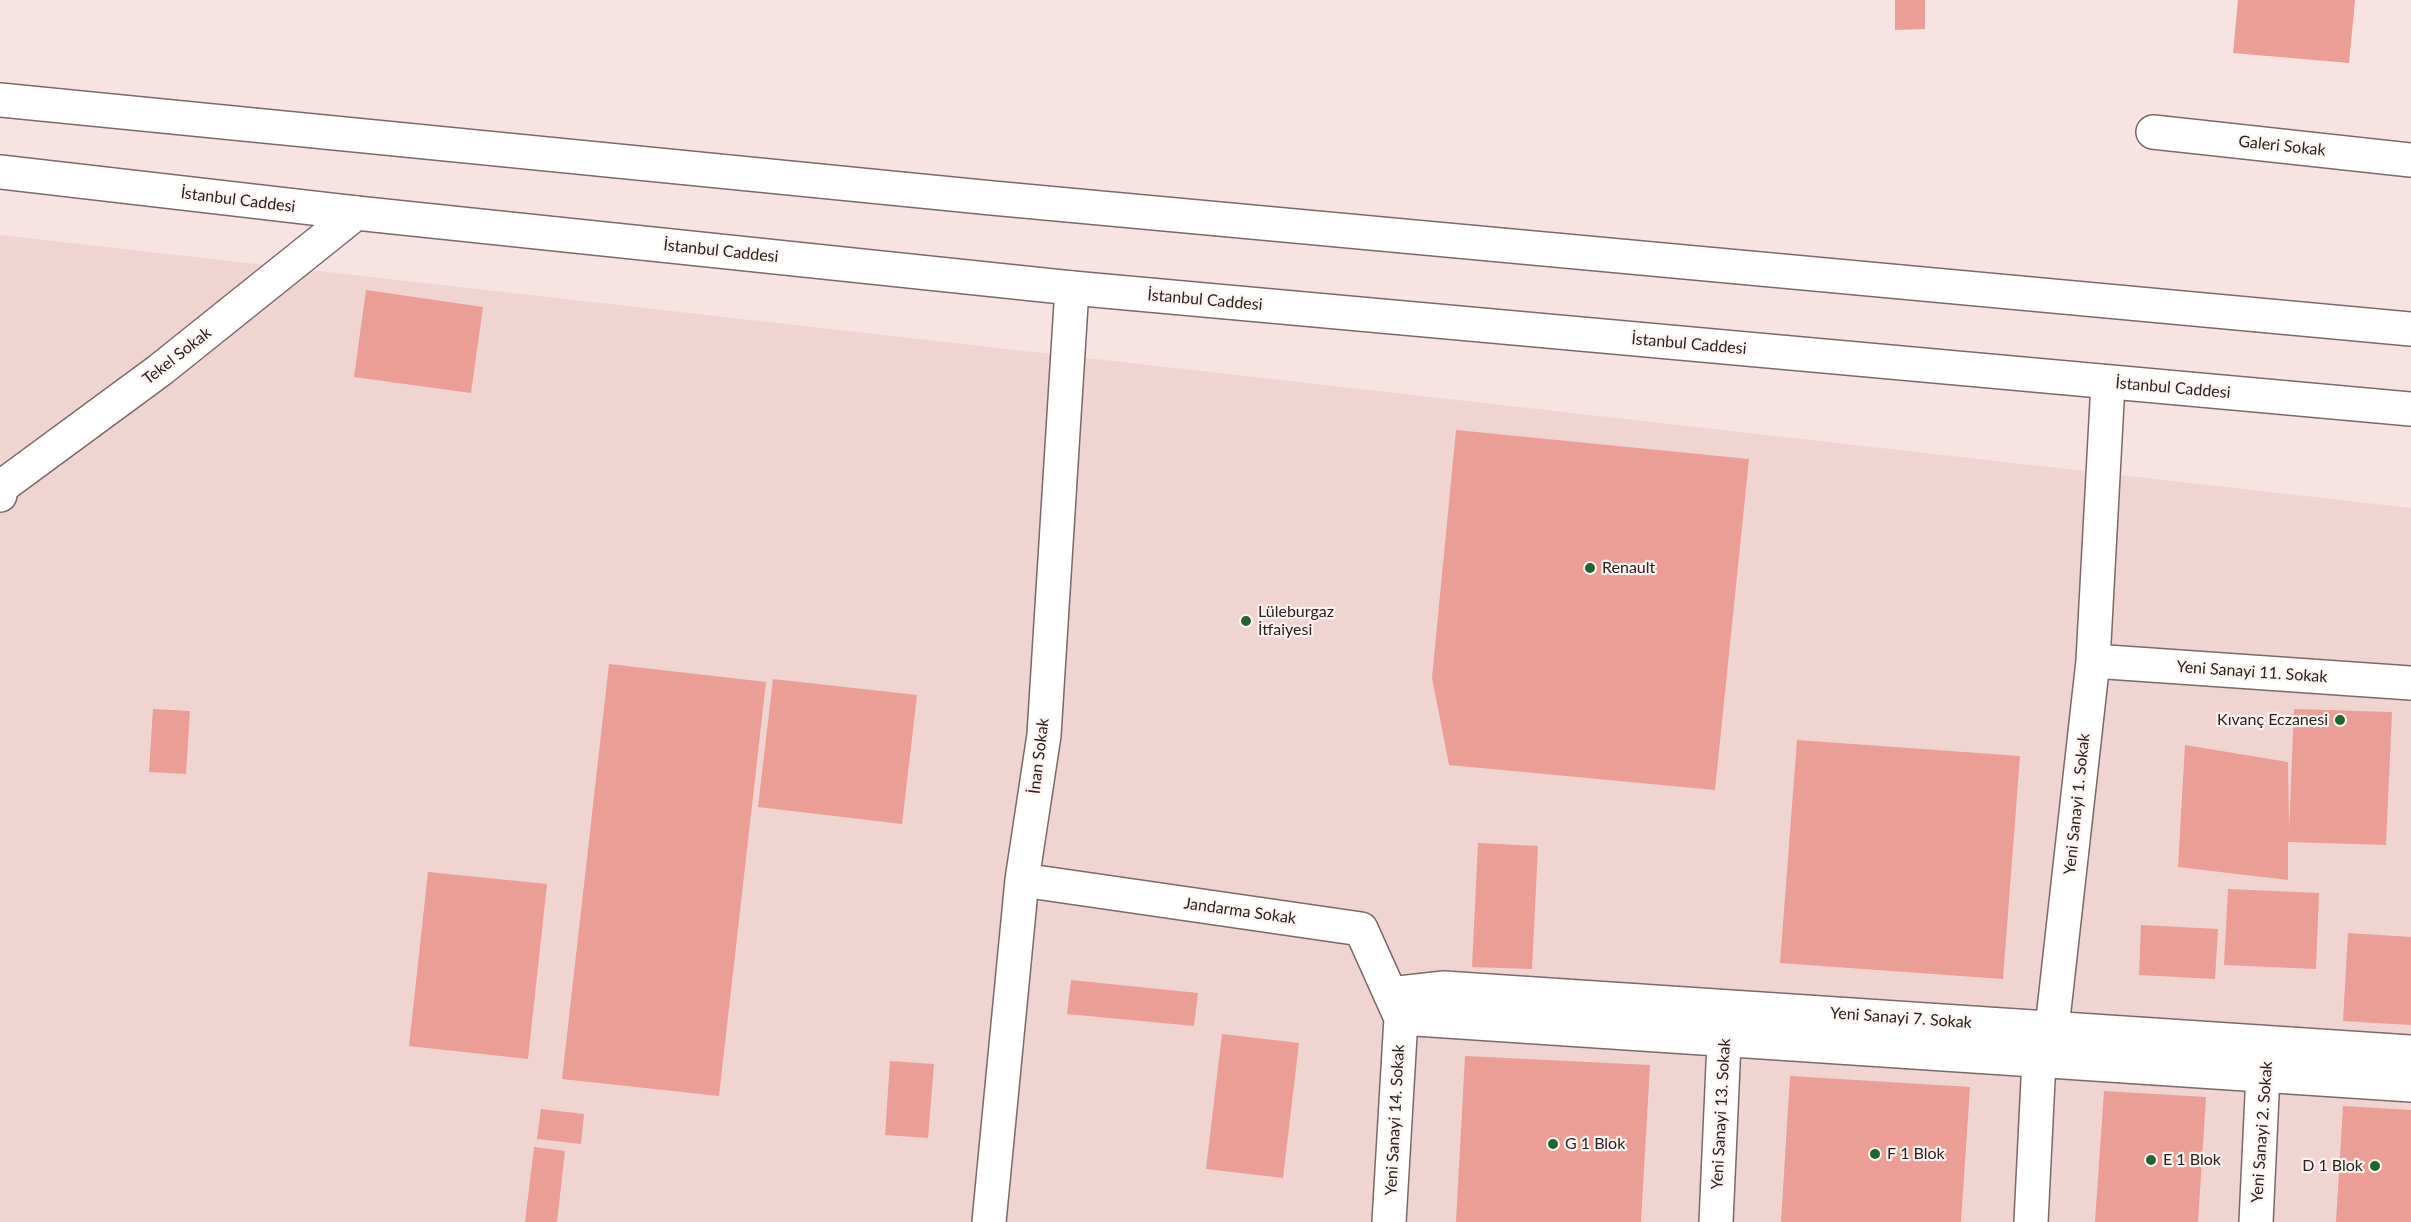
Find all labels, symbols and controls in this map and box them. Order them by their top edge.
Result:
street label: Galeri Sokak [2237,132,2327,160]
street label: İstanbul Caddesi [180,183,296,217]
street label: İstanbul Caddesi [663,235,779,267]
street label: İstanbul Caddesi [1147,285,1263,315]
street label: Tekel Sokak [139,323,215,389]
street label: İstanbul Caddesi [1631,329,1747,359]
street label: İstanbul Caddesi [2115,373,2231,403]
place label: Renault [1602,558,1655,578]
marker: Renault [1583,561,1597,575]
place label: Lüleburgaz İtfaiyesi [1258,602,1334,640]
marker: Lüleburgaz İtfaiyesi [1239,614,1253,628]
street label: Yeni Sanayi 11. Sokak [2176,657,2328,687]
place label: Kıvanç Eczanesi [2217,710,2328,730]
marker: Kıvanç Eczanesi [2333,713,2347,727]
street label: İnan Sokak [1025,717,1053,795]
street label: Yeni Sanayi 1. Sokak [2060,732,2094,876]
street label: Jandarma Sokak [1183,894,1297,928]
street label: Yeni Sanayi 7. Sokak [1830,1003,1972,1033]
street label: Yeni Sanayi 13. Sokak [1707,1038,1735,1190]
street label: Yeni Sanayi 14. Sokak [1381,1044,1409,1196]
street label: Yeni Sanayi 2. Sokak [2247,1061,2277,1203]
place label: G 1 Blok [1565,1134,1625,1154]
marker: G 1 Blok [1546,1137,1560,1151]
place label: F 1 Blok [1887,1144,1945,1164]
marker: F 1 Blok [1868,1147,1882,1161]
place label: E 1 Blok [2163,1150,2221,1170]
marker: E 1 Blok [2144,1153,2158,1167]
place label: D 1 Blok [2302,1156,2363,1176]
marker: D 1 Blok [2368,1159,2382,1173]

